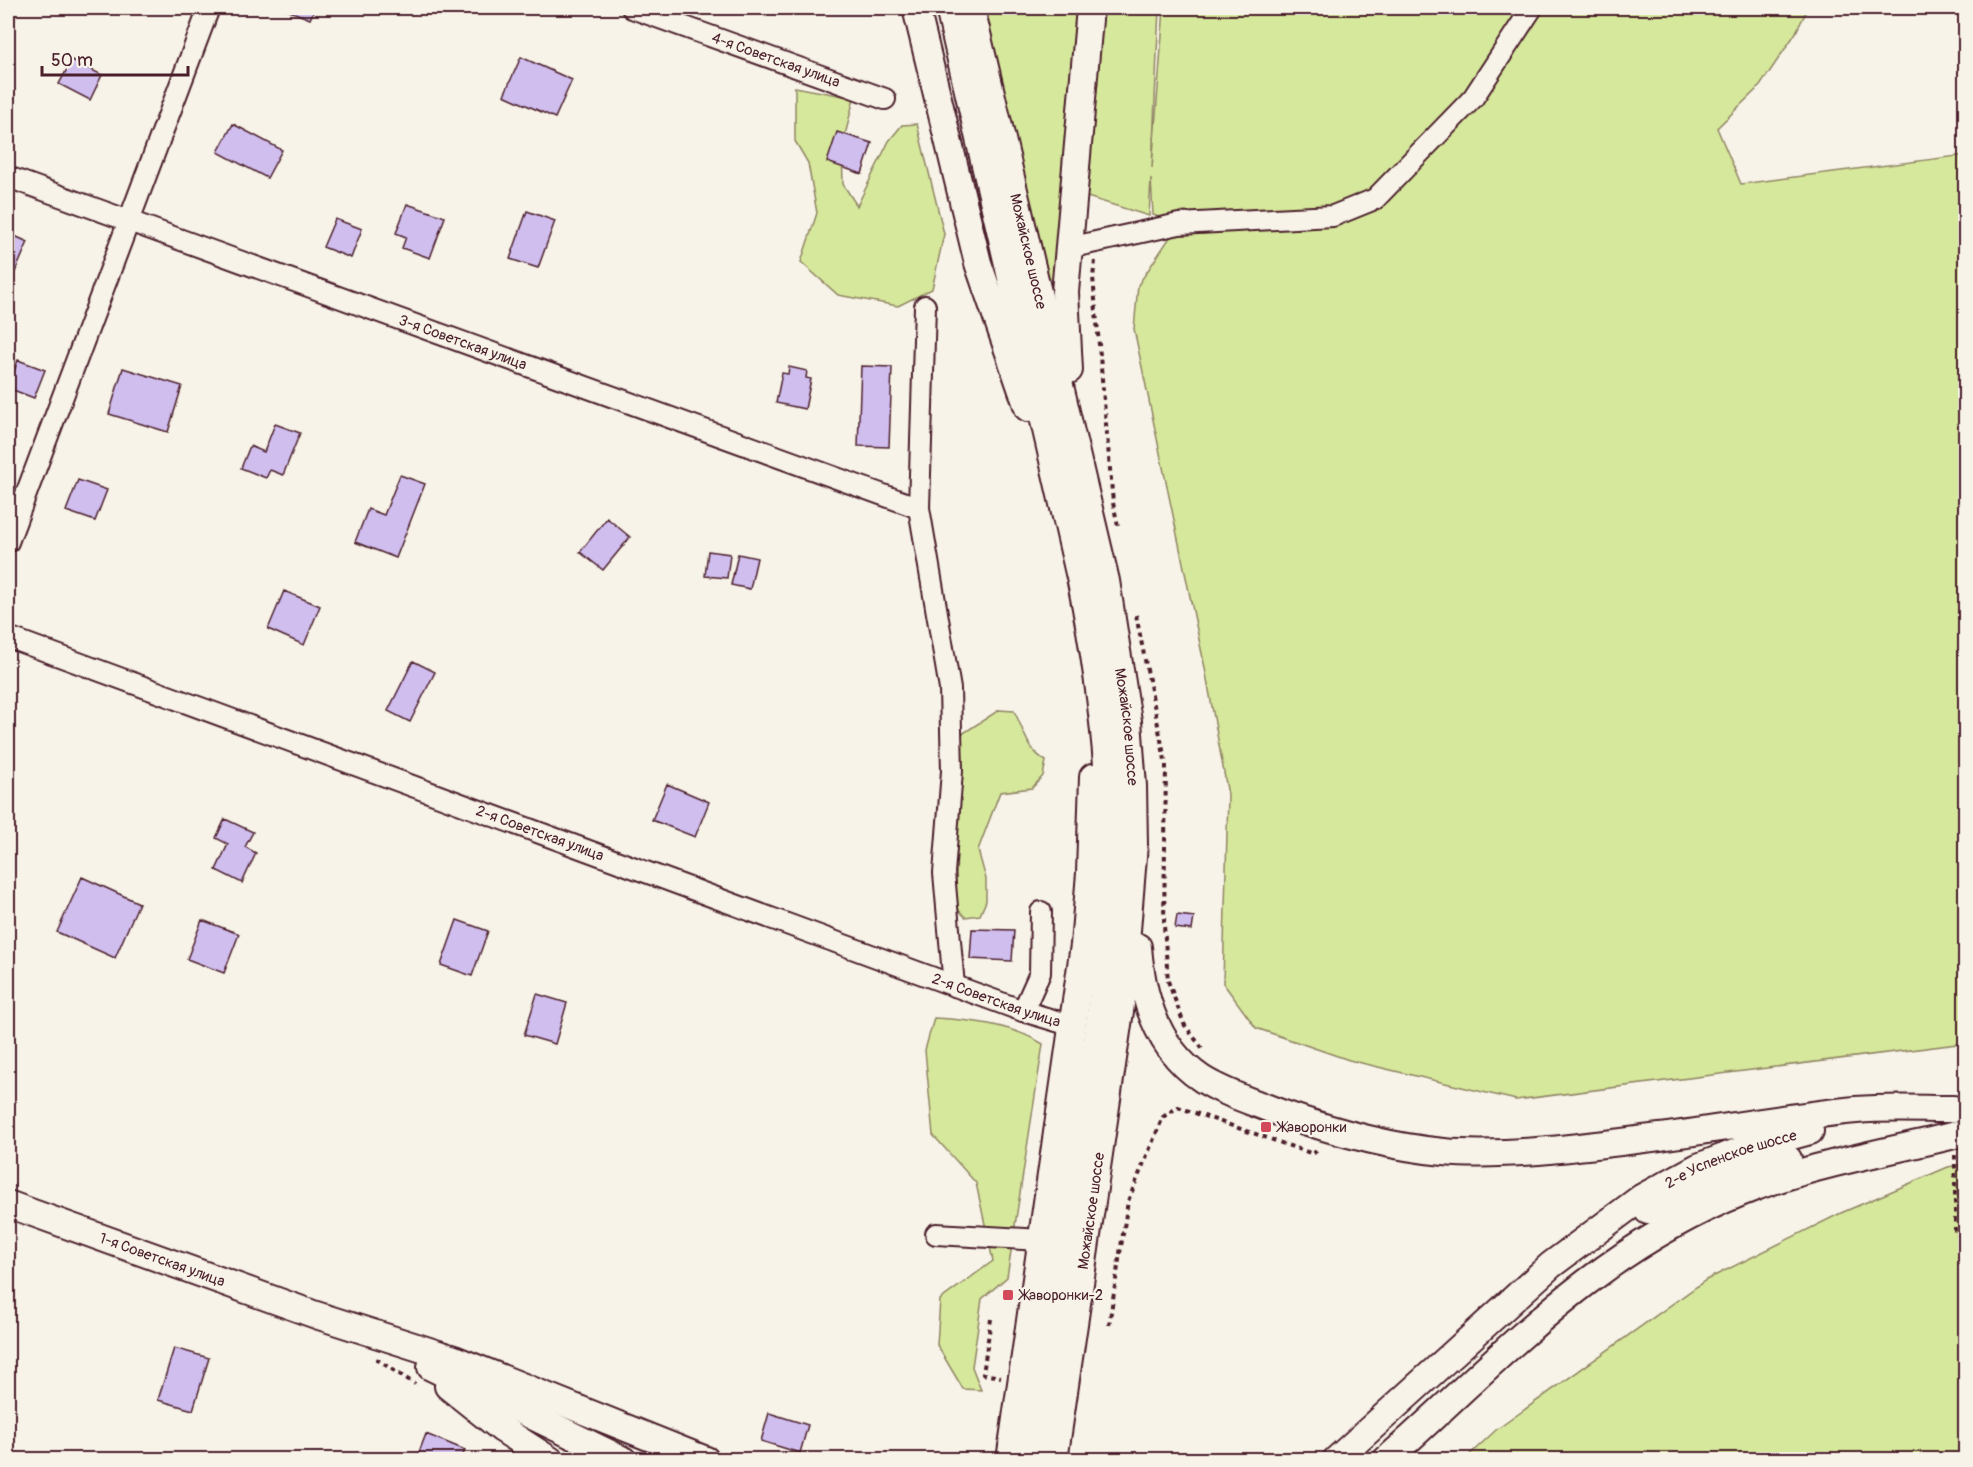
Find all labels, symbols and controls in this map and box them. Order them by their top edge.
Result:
street label: 4-я Советская улица [709,28,843,92]
scale bar [42,39,188,77]
text: 50 m [51,49,93,72]
street label: Можайское шоссе [1005,192,1051,312]
street label: 3-я Советская улица [396,311,529,375]
street label: Можайское шоссе [1110,667,1142,787]
street label: 2-я Советская улица [473,801,606,866]
street label: 2-я Советская улица [929,969,1063,1032]
place label: Жаворонки [1276,1118,1347,1137]
marker: Жаворонки [1259,1120,1273,1134]
street label: 2-е Успенское шоссе [1662,1126,1800,1193]
street label: Можайское шоссе [1074,1151,1109,1271]
street label: 1-я Советская улица [97,1229,228,1291]
place label: Жаворонки-2 [1018,1286,1103,1305]
marker: Жаворонки-2 [1001,1288,1015,1302]

